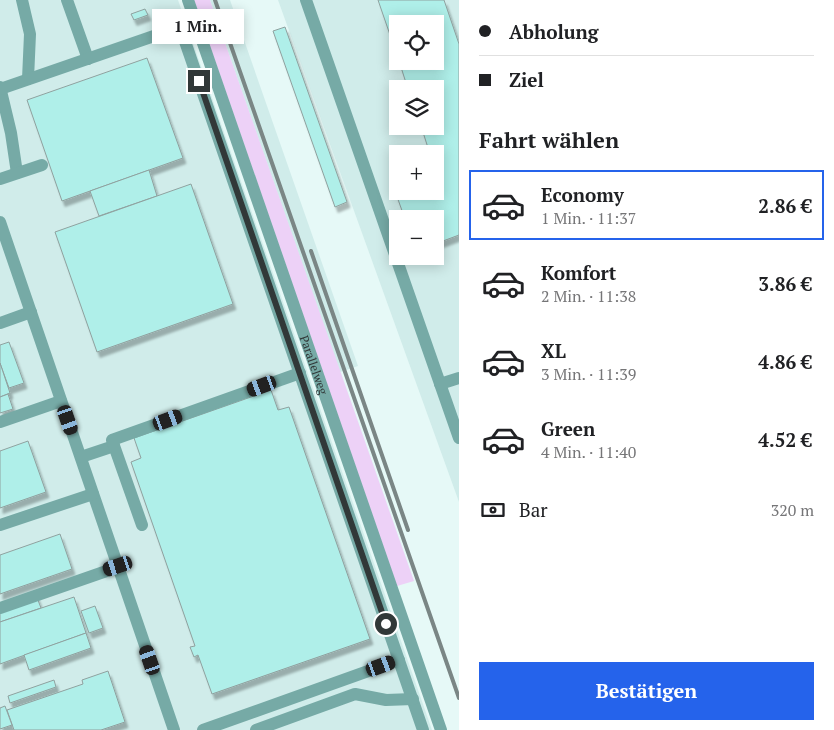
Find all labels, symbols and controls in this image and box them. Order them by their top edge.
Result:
callout: 1 Min. [153,8,245,44]
text: 1 Min. [174,15,222,37]
map controls [389,15,444,265]
button: locate [389,15,444,70]
text: Abholung [509,19,599,44]
text: Ziel [509,67,544,92]
route end [188,70,210,92]
button: layers [389,80,444,135]
text: Fahrt wählen [479,125,619,154]
button: + [389,145,444,200]
text: Economy [541,182,624,207]
icon: car [481,183,526,228]
text: 2.86 € [758,193,812,218]
text: 1 Min. · 11:37 [541,207,636,229]
button: − [389,210,444,265]
text: Komfort [541,260,616,285]
icon: car [481,261,526,306]
text: 3.86 € [758,271,812,296]
text: 2 Min. · 11:38 [541,285,636,307]
street label: Parallelweg [297,333,332,397]
text: XL [541,338,566,363]
icon: car [481,339,526,384]
text: 4.86 € [758,349,812,374]
text: 3 Min. · 11:39 [541,363,636,385]
car [245,374,278,398]
car [56,403,79,437]
car [151,408,184,432]
text: Green [541,416,595,441]
icon: car [481,417,526,462]
text: 4.52 € [758,427,812,452]
text: 4 Min. · 11:40 [541,441,636,463]
icon: cash [479,496,507,524]
text: Bar [519,497,548,522]
text: 320 m [771,499,814,521]
car [101,554,134,578]
route start [375,613,397,635]
car [138,643,161,677]
car [364,654,397,678]
button: Bestätigen [479,662,814,720]

